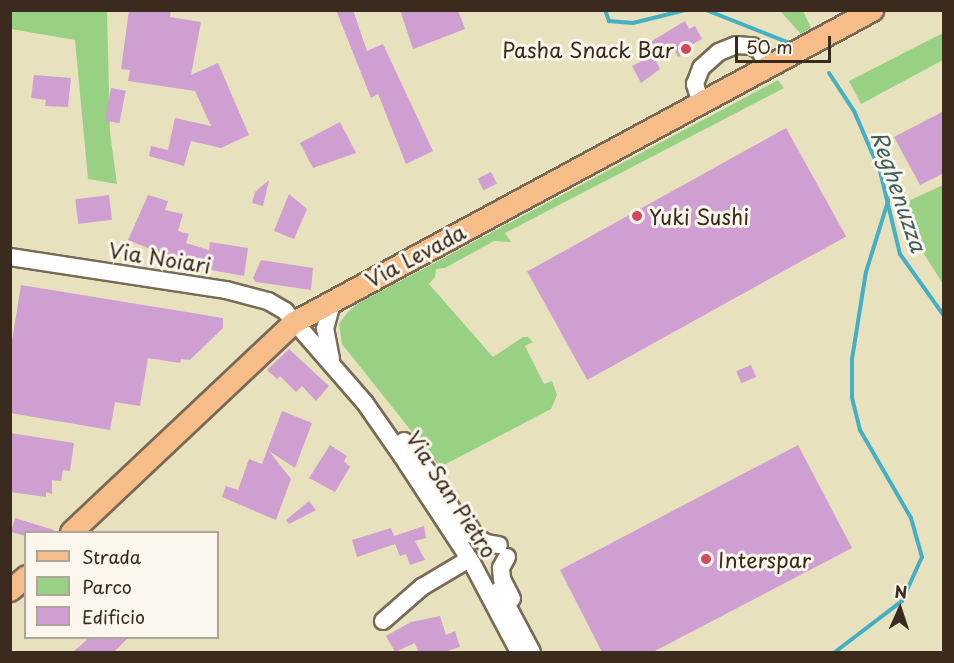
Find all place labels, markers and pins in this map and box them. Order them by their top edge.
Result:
place label: Pasha Snack Bar [502,36,674,62]
marker: Pasha Snack Bar [679,42,693,56]
place label: Yuki Sushi [649,203,751,229]
marker: Yuki Sushi [630,209,644,223]
place label: Interspar [718,546,811,572]
marker: Interspar [699,552,713,566]

